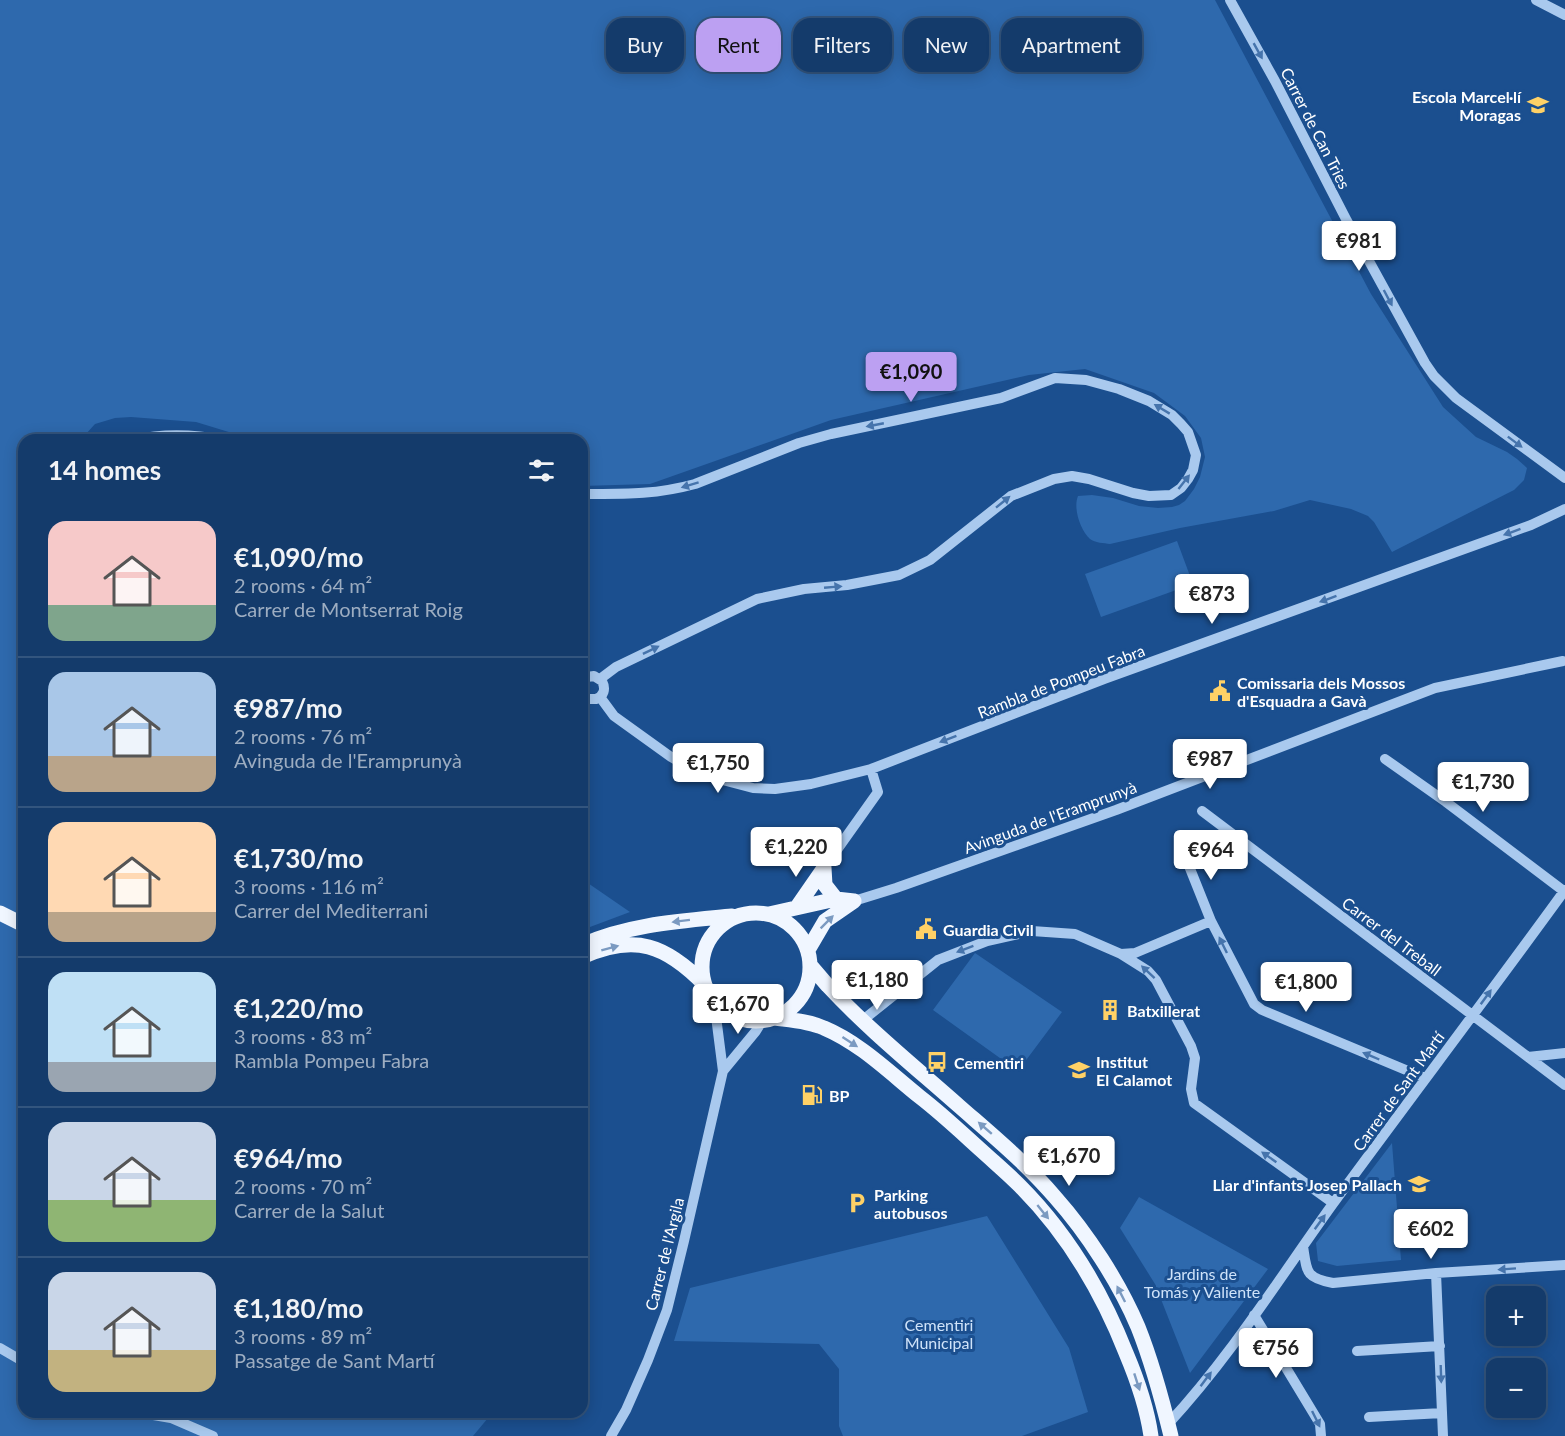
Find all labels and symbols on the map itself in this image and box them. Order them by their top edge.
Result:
one-way arrow [1253,43,1264,59]
street label: Carrer de Can Tries [1277,64,1355,192]
place label: Escola Marcel·lí Moragas [1412,87,1522,124]
school or university icon: Escola Marcel·lí Moragas [1526,93,1550,117]
pin: €981 [1323,221,1395,272]
one-way arrow [1383,289,1393,307]
pin: €1,090 [862,352,960,403]
one-way arrow [1154,404,1170,415]
one-way arrow [865,421,884,430]
one-way arrow [1507,435,1522,447]
one-way arrow [1178,474,1191,490]
one-way arrow [681,481,699,490]
one-way arrow [995,496,1011,509]
one-way arrow [1502,528,1520,538]
pin: €873 [1176,574,1248,625]
one-way arrow [823,582,842,591]
one-way arrow [1319,594,1337,604]
street label: Rambla de Pompeu Fabra [975,640,1147,722]
one-way arrow [642,645,659,655]
place label: Comissaria dels Mossos d'Esquadra a Gavà [1237,673,1405,710]
public building icon: Comissaria dels Mossos d'Esquadra a Gavà [1208,679,1232,703]
one-way arrow [939,734,957,744]
pin: €987 [1174,739,1246,790]
pin: €1,750 [669,743,767,794]
pin: €1,730 [1434,762,1532,813]
street label: Avinguda de l'Eramprunyà [961,777,1139,857]
pin: €1,220 [747,827,845,878]
pin: €964 [1175,830,1247,881]
street label: Carrer del Treball [1339,893,1445,979]
one-way arrow [820,914,834,929]
one-way arrow [672,916,691,926]
public building icon: Guardia Civil [914,917,938,941]
place label: Guardia Civil [943,920,1034,939]
one-way arrow [1218,936,1228,953]
one-way arrow [601,943,619,952]
one-way arrow [956,945,974,955]
pin: €1,180 [828,960,926,1011]
pin: €1,800 [1257,962,1355,1013]
one-way arrow [1140,965,1155,979]
pin: €1,670 [689,984,787,1035]
one-way arrow [1480,990,1492,1006]
building icon: Batxillerat [1098,998,1122,1022]
place label: Batxillerat [1127,1001,1200,1020]
street label: Carrer de Sant Martí [1348,1027,1448,1154]
one-way arrow [841,1037,858,1048]
bus stop icon: Cementiri [925,1050,949,1074]
one-way arrow [1361,1051,1379,1061]
place label: Institut El Calamot [1096,1052,1172,1089]
place label: Cementiri [954,1053,1024,1072]
school or university icon: Institut El Calamot [1067,1058,1091,1082]
fuel station icon: BP [800,1083,824,1107]
place label: BP [829,1086,850,1105]
one-way arrow [977,1122,993,1135]
pin: €1,670 [1020,1136,1118,1187]
one-way arrow [1262,1151,1278,1163]
school or university icon: Llar d'infants Josep Pallach [1407,1172,1431,1196]
place label: Llar d'infants Josep Pallach [1213,1175,1402,1194]
place label: Parking autobusos [874,1185,948,1222]
parking icon: Parking autobusos [845,1191,869,1215]
street label: Carrer de l'Argila [641,1195,687,1313]
one-way arrow [1036,1204,1049,1219]
pin: €602 [1395,1209,1467,1260]
one-way arrow [1314,1214,1326,1230]
park label: Jardins de Tomás y Valiente [1144,1264,1260,1301]
one-way arrow [1497,1264,1516,1274]
one-way arrow [1116,1286,1126,1303]
park label: Cementiri Municipal [905,1315,973,1352]
pin: €756 [1240,1328,1312,1379]
one-way arrow [1436,1364,1445,1383]
one-way arrow [1199,1372,1211,1387]
one-way arrow [1132,1373,1142,1391]
one-way arrow [1310,1410,1320,1428]

